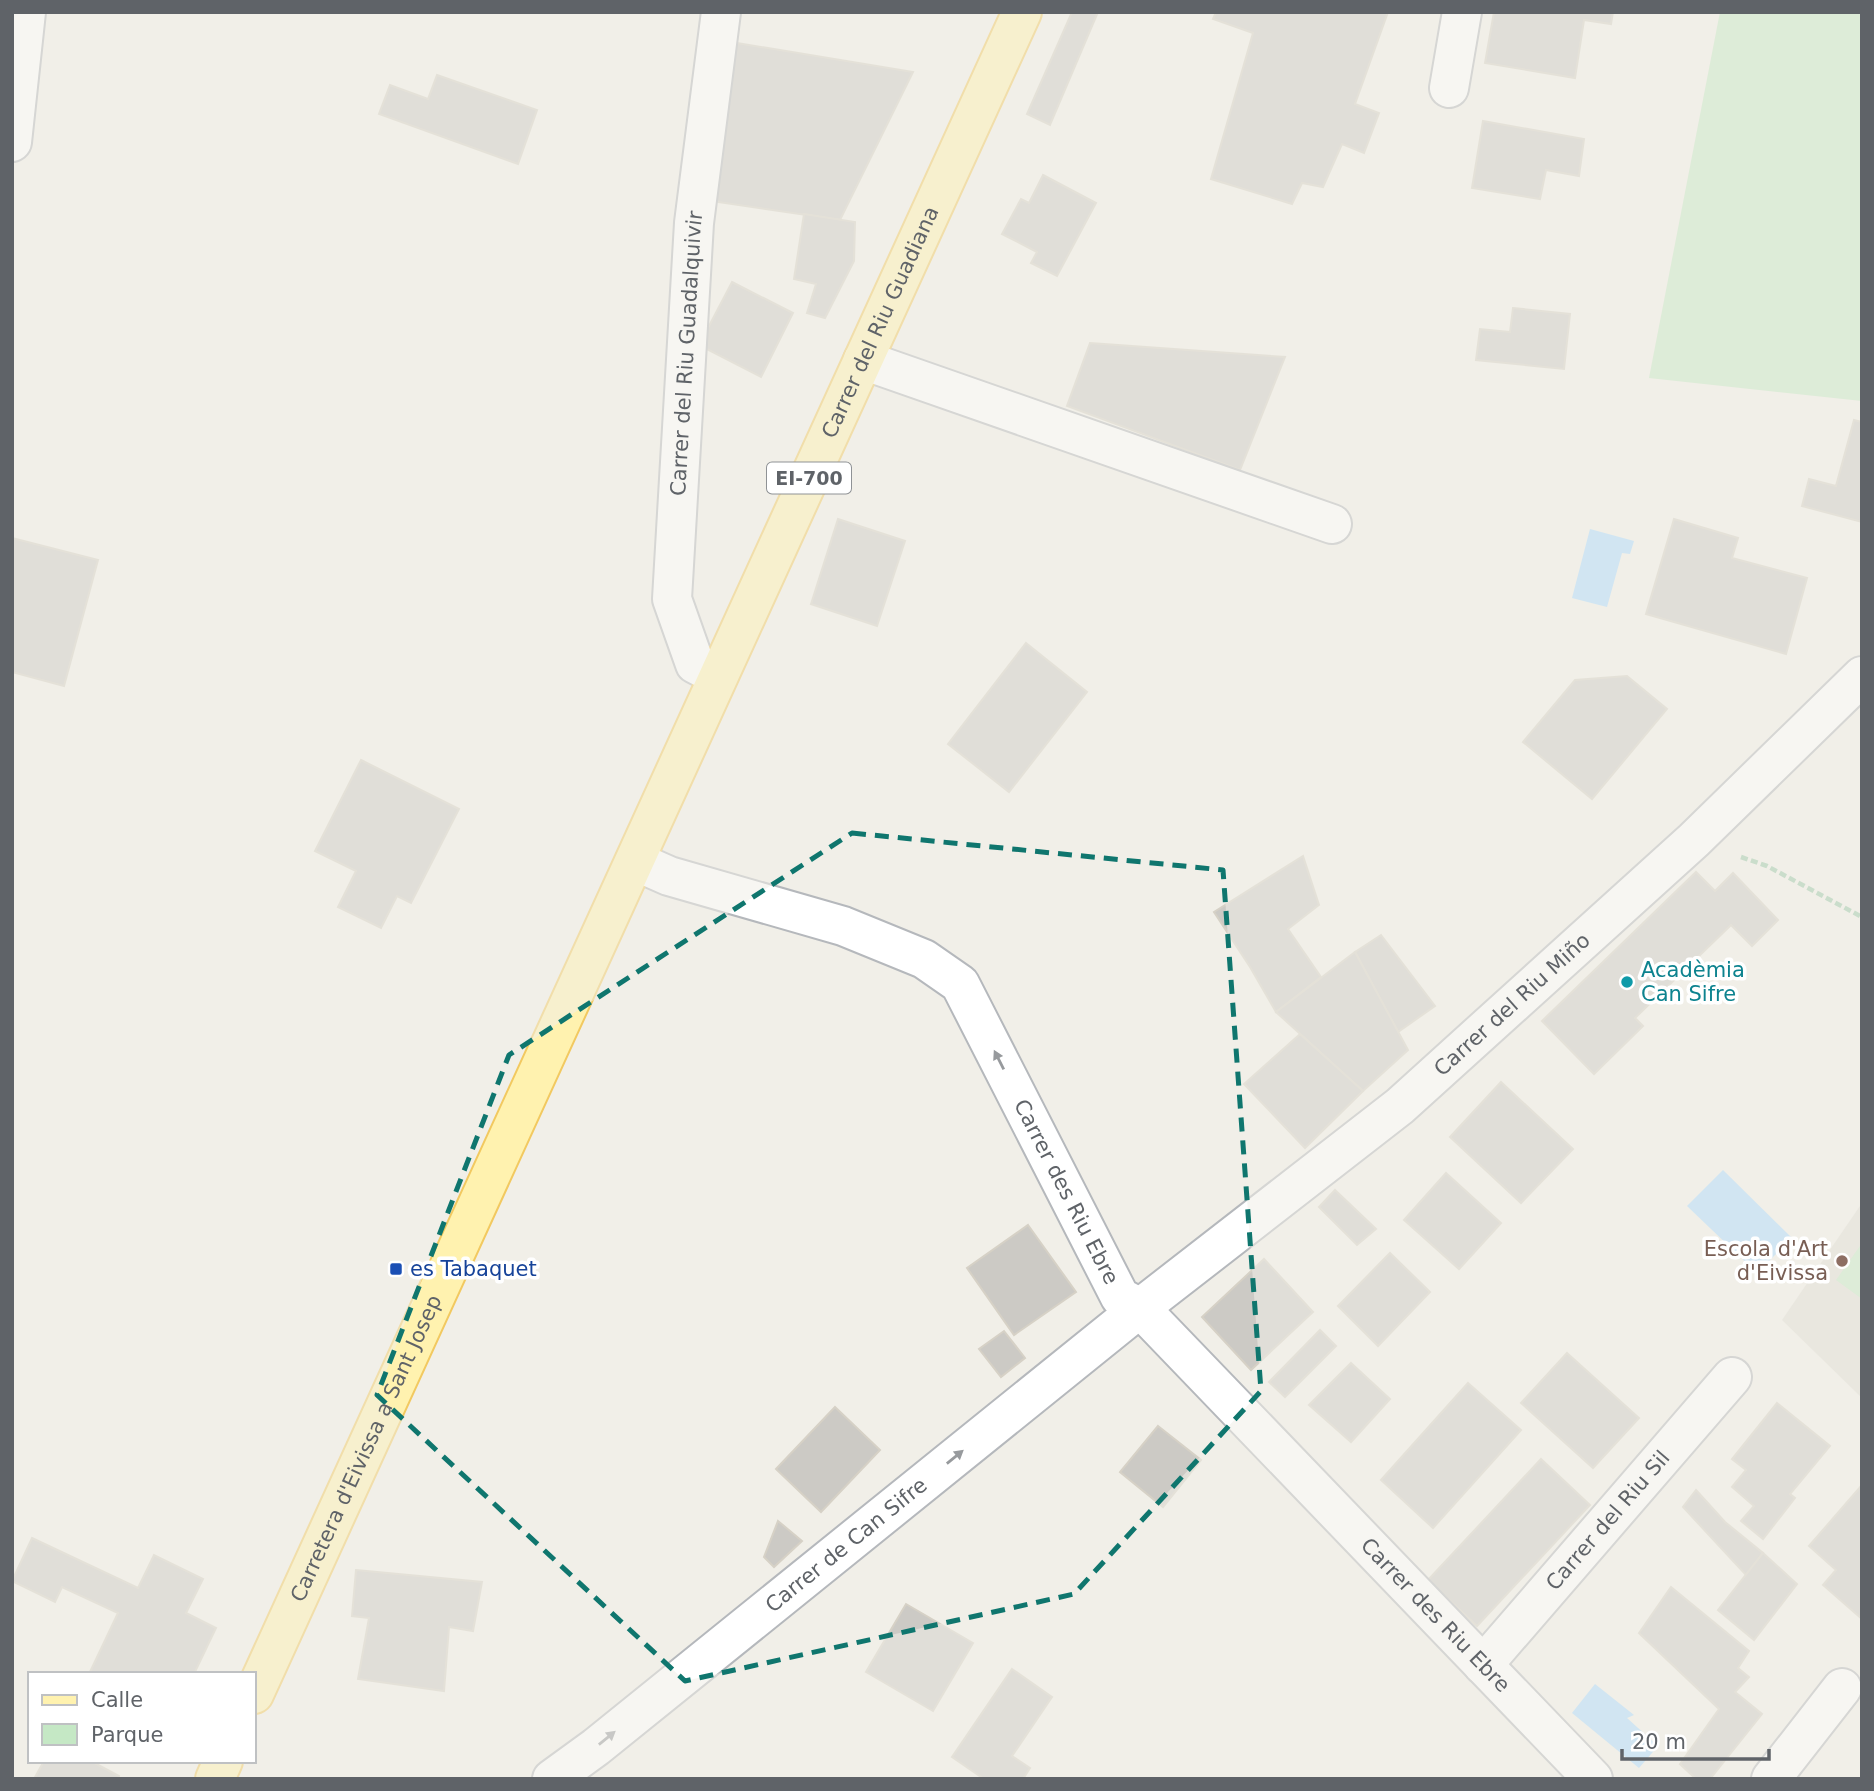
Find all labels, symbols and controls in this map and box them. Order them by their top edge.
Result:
street label: Carrer del Riu Guadiana [817,203,944,442]
street label: Carrer del Riu Guadalquivir [666,209,707,496]
road number: EI-700 [767,463,851,494]
street label: Carrer del Riu Miño [1429,928,1595,1081]
place label: Acadèmia Can Sifre [1641,958,1745,1006]
marker: Acadèmia Can Sifre [1619,974,1635,990]
one-way arrow [993,1050,1005,1070]
street label: Carrer des Riu Ebre [1009,1095,1123,1288]
place label: Escola d'Art d'Eivissa [1704,1237,1828,1285]
marker: Escola d'Art d'Eivissa [1834,1253,1850,1269]
place label: es Tabaquet [410,1257,537,1281]
marker: es Tabaquet [388,1261,404,1277]
street label: Carretera d'Eivissa a Sant Josep [286,1291,447,1606]
street label: Carrer del Riu Sil [1541,1446,1675,1595]
one-way arrow [947,1450,964,1465]
street label: Carrer de Can Sifre [761,1473,932,1617]
street label: Carrer des Riu Ebre [1356,1533,1515,1697]
legend [28,1672,256,1763]
text: Calle [91,1688,143,1712]
scale bar [1622,1718,1769,1762]
text: Parque [91,1723,163,1747]
text: 20 m [1632,1730,1686,1754]
one-way arrow [597,1731,615,1746]

